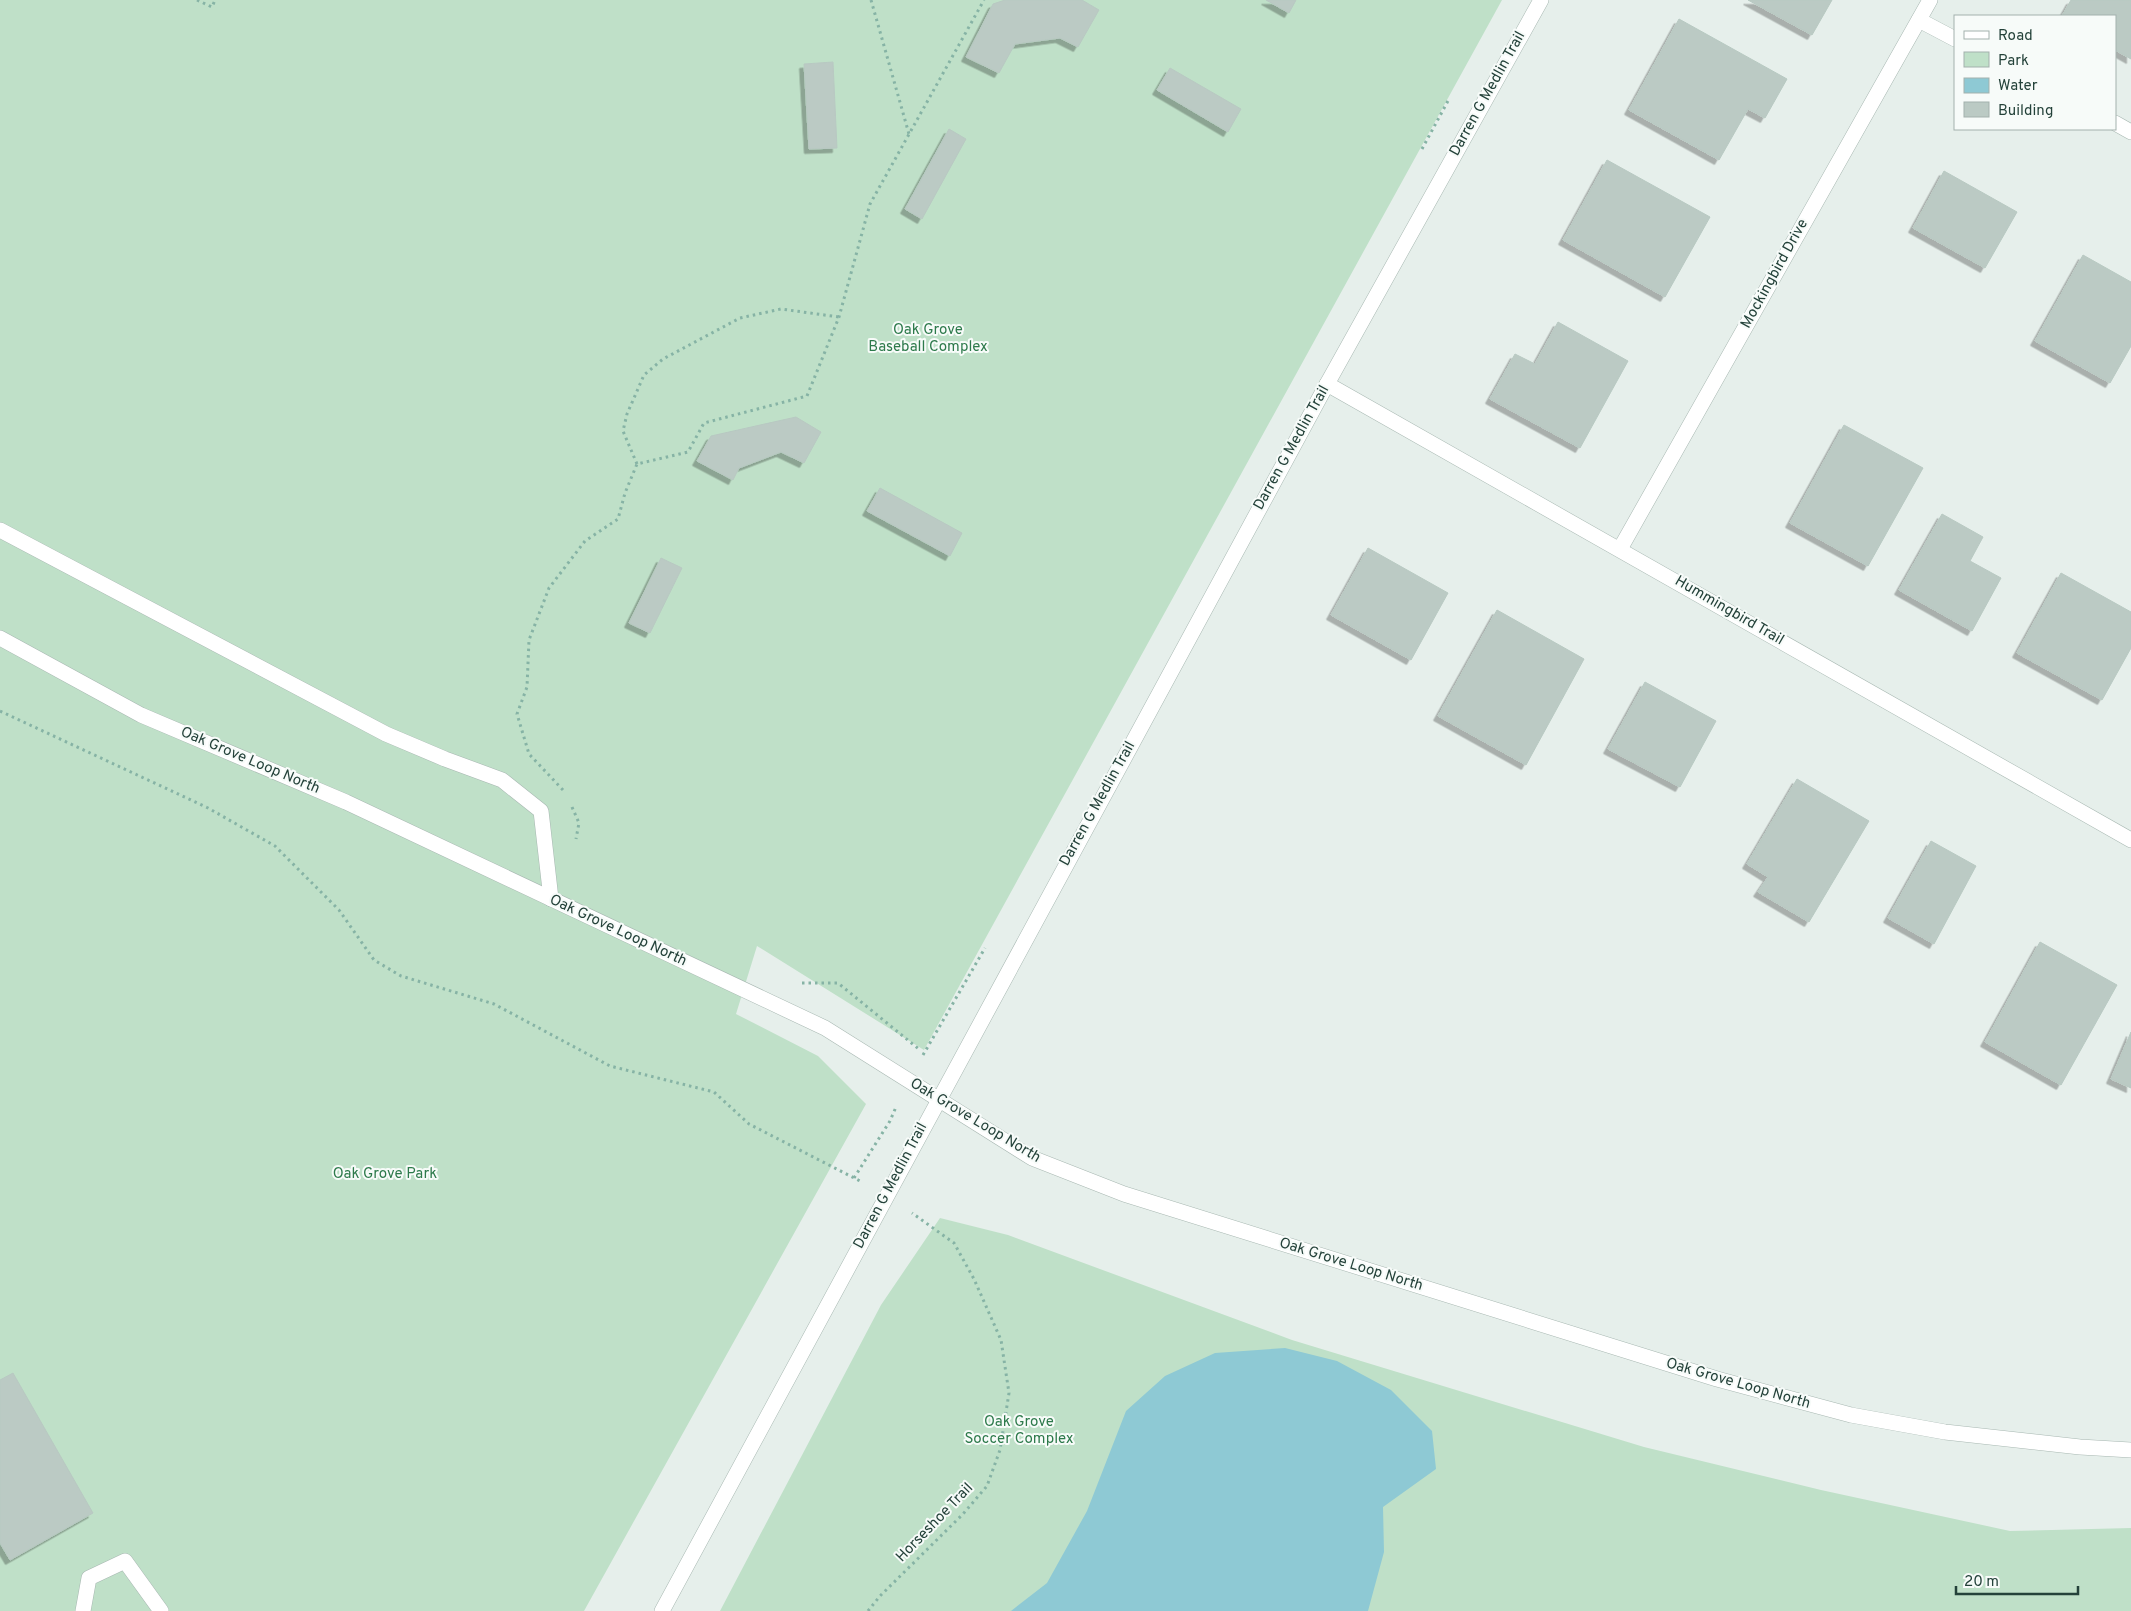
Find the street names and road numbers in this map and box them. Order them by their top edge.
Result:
street label: Darren G Medlin Trail [1446,28,1530,160]
street label: Mockingbird Drive [1737,216,1813,332]
street label: Darren G Medlin Trail [1250,382,1334,514]
street label: Hummingbird Trail [1671,572,1787,650]
street label: Oak Grove Loop North [178,723,322,799]
street label: Darren G Medlin Trail [1056,738,1140,870]
street label: Oak Grove Loop North [546,891,690,971]
street label: Oak Grove Loop North [906,1074,1044,1168]
street label: Darren G Medlin Trail [850,1120,932,1252]
street label: Oak Grove Loop North [1277,1234,1425,1296]
street label: Oak Grove Loop North [1664,1354,1812,1414]
street label: Horseshoe Trail [892,1479,978,1567]

